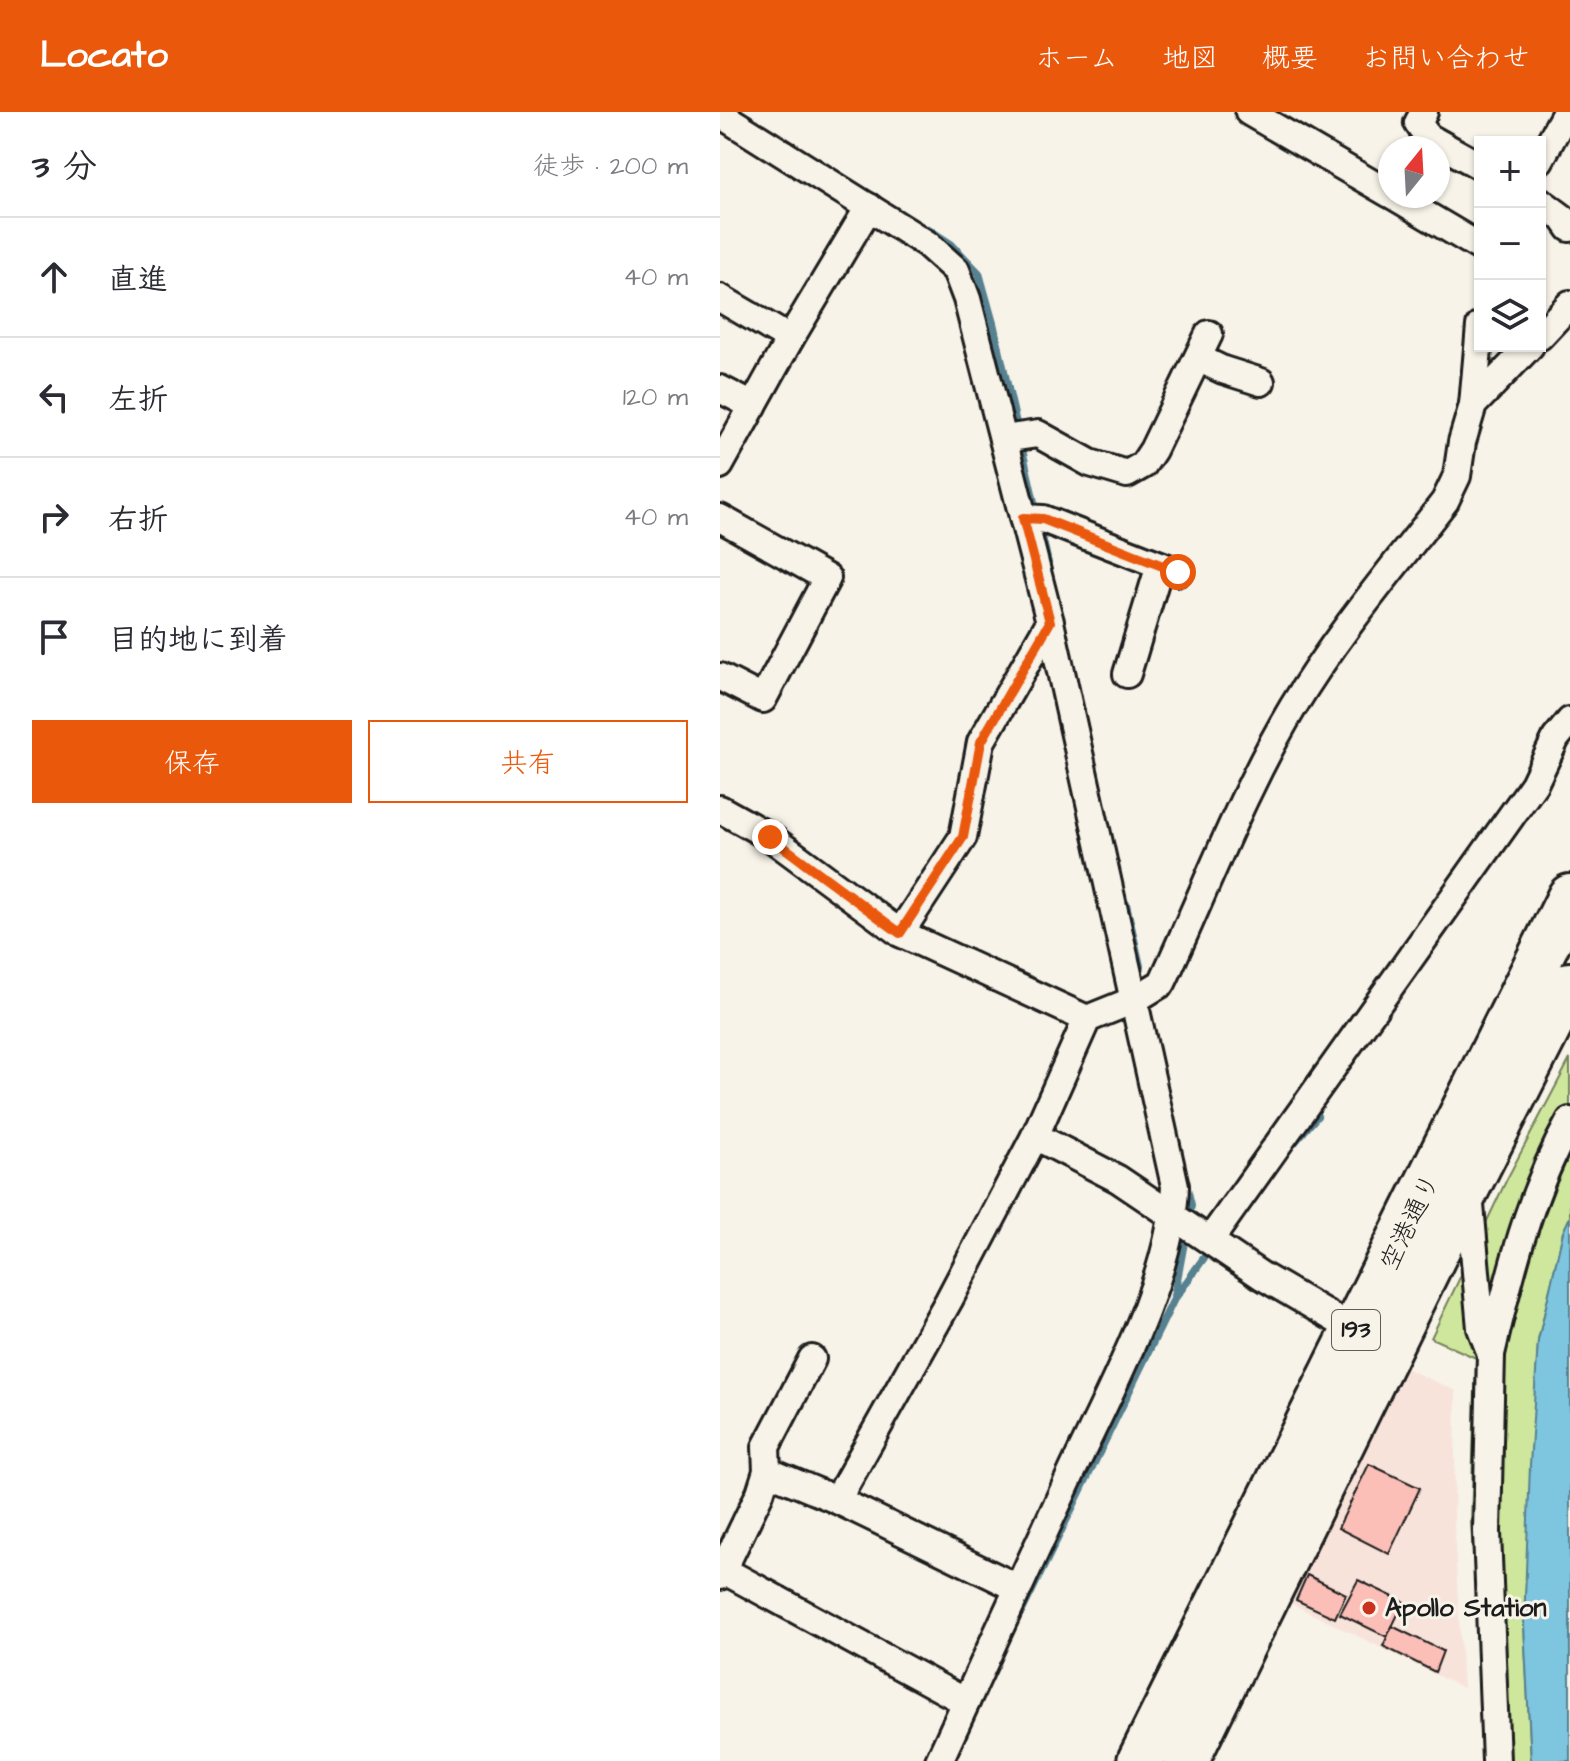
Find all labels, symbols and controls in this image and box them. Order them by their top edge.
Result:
text: Locato [40,30,168,82]
text: ホーム [1035,39,1118,78]
text: 地図 [1162,39,1218,78]
text: 概要 [1262,39,1318,78]
text: お問い合わせ [1362,39,1530,78]
north arrow [1378,136,1450,208]
map controls [1474,136,1546,352]
button: + [1474,136,1546,208]
text: 3 分 [32,143,97,191]
text: 徒歩 · 200 m [533,148,688,184]
button: − [1474,208,1546,280]
icon: ahead [32,255,76,299]
text: 直進 [108,259,168,301]
text: 40 m [623,259,688,295]
button: layers [1474,280,1546,352]
icon: left [32,375,76,419]
text: 左折 [108,379,168,421]
text: 120 m [623,379,688,415]
icon: right [32,495,76,539]
text: 右折 [108,499,168,541]
text: 40 m [623,499,688,535]
route start [1160,554,1196,590]
icon: arrive [32,615,76,659]
text: 目的地に到着 [108,619,288,661]
button: 保存 [32,720,352,803]
button: 共有 [368,720,688,803]
route end [752,819,788,855]
street label: 空港通り [1371,1167,1449,1277]
road number: 193 [1332,1310,1380,1350]
place label: Apollo Station [1385,1590,1546,1626]
marker: Apollo Station [1360,1599,1378,1617]

